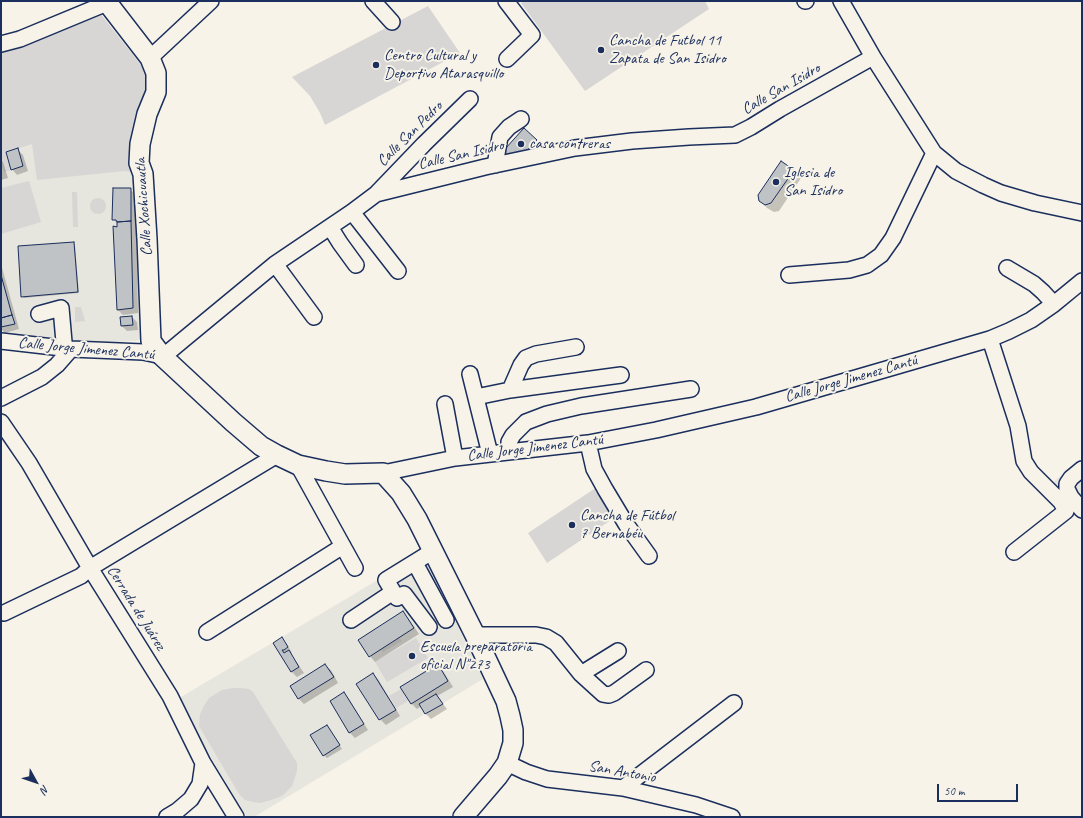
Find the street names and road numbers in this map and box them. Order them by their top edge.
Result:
street label: Calle San Isidro [738,59,824,119]
street label: Calle San Pedro [373,97,447,171]
street label: Calle San Isidro [416,136,506,174]
street label: Calle Xochicuautla [131,157,157,257]
street label: Calle Jorge Jimenez Cantú [17,333,155,365]
street label: Calle Jorge Jimenez Cantú [783,351,919,407]
street label: Calle Jorge Jimenez Cantú [466,430,604,466]
street label: Cerrada de Juárez [102,562,170,654]
street label: San Antonio [587,757,657,787]

